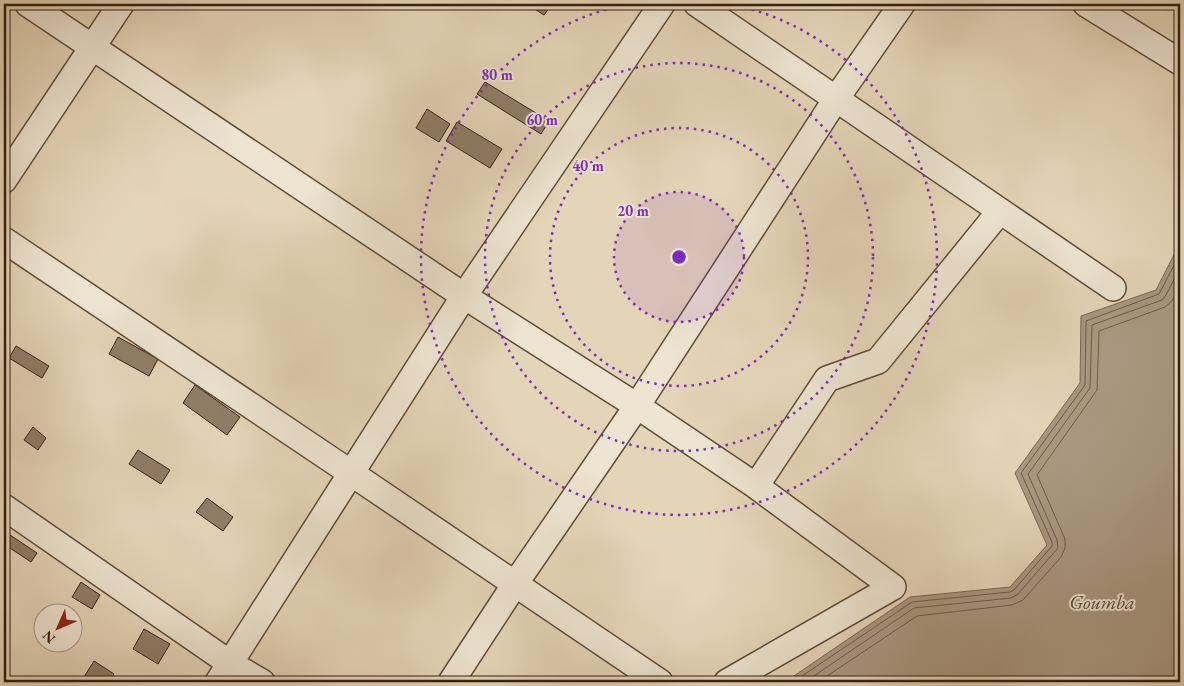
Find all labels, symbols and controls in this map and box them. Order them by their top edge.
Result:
text: 80 m [481,65,513,84]
text: 60 m [526,110,558,129]
text: 40 m [572,156,604,175]
text: 20 m [617,201,649,220]
centre of rings [670,248,688,266]
water label: Goumba [1069,589,1135,615]
north arrow [32,604,82,654]
text: N [38,626,59,648]

